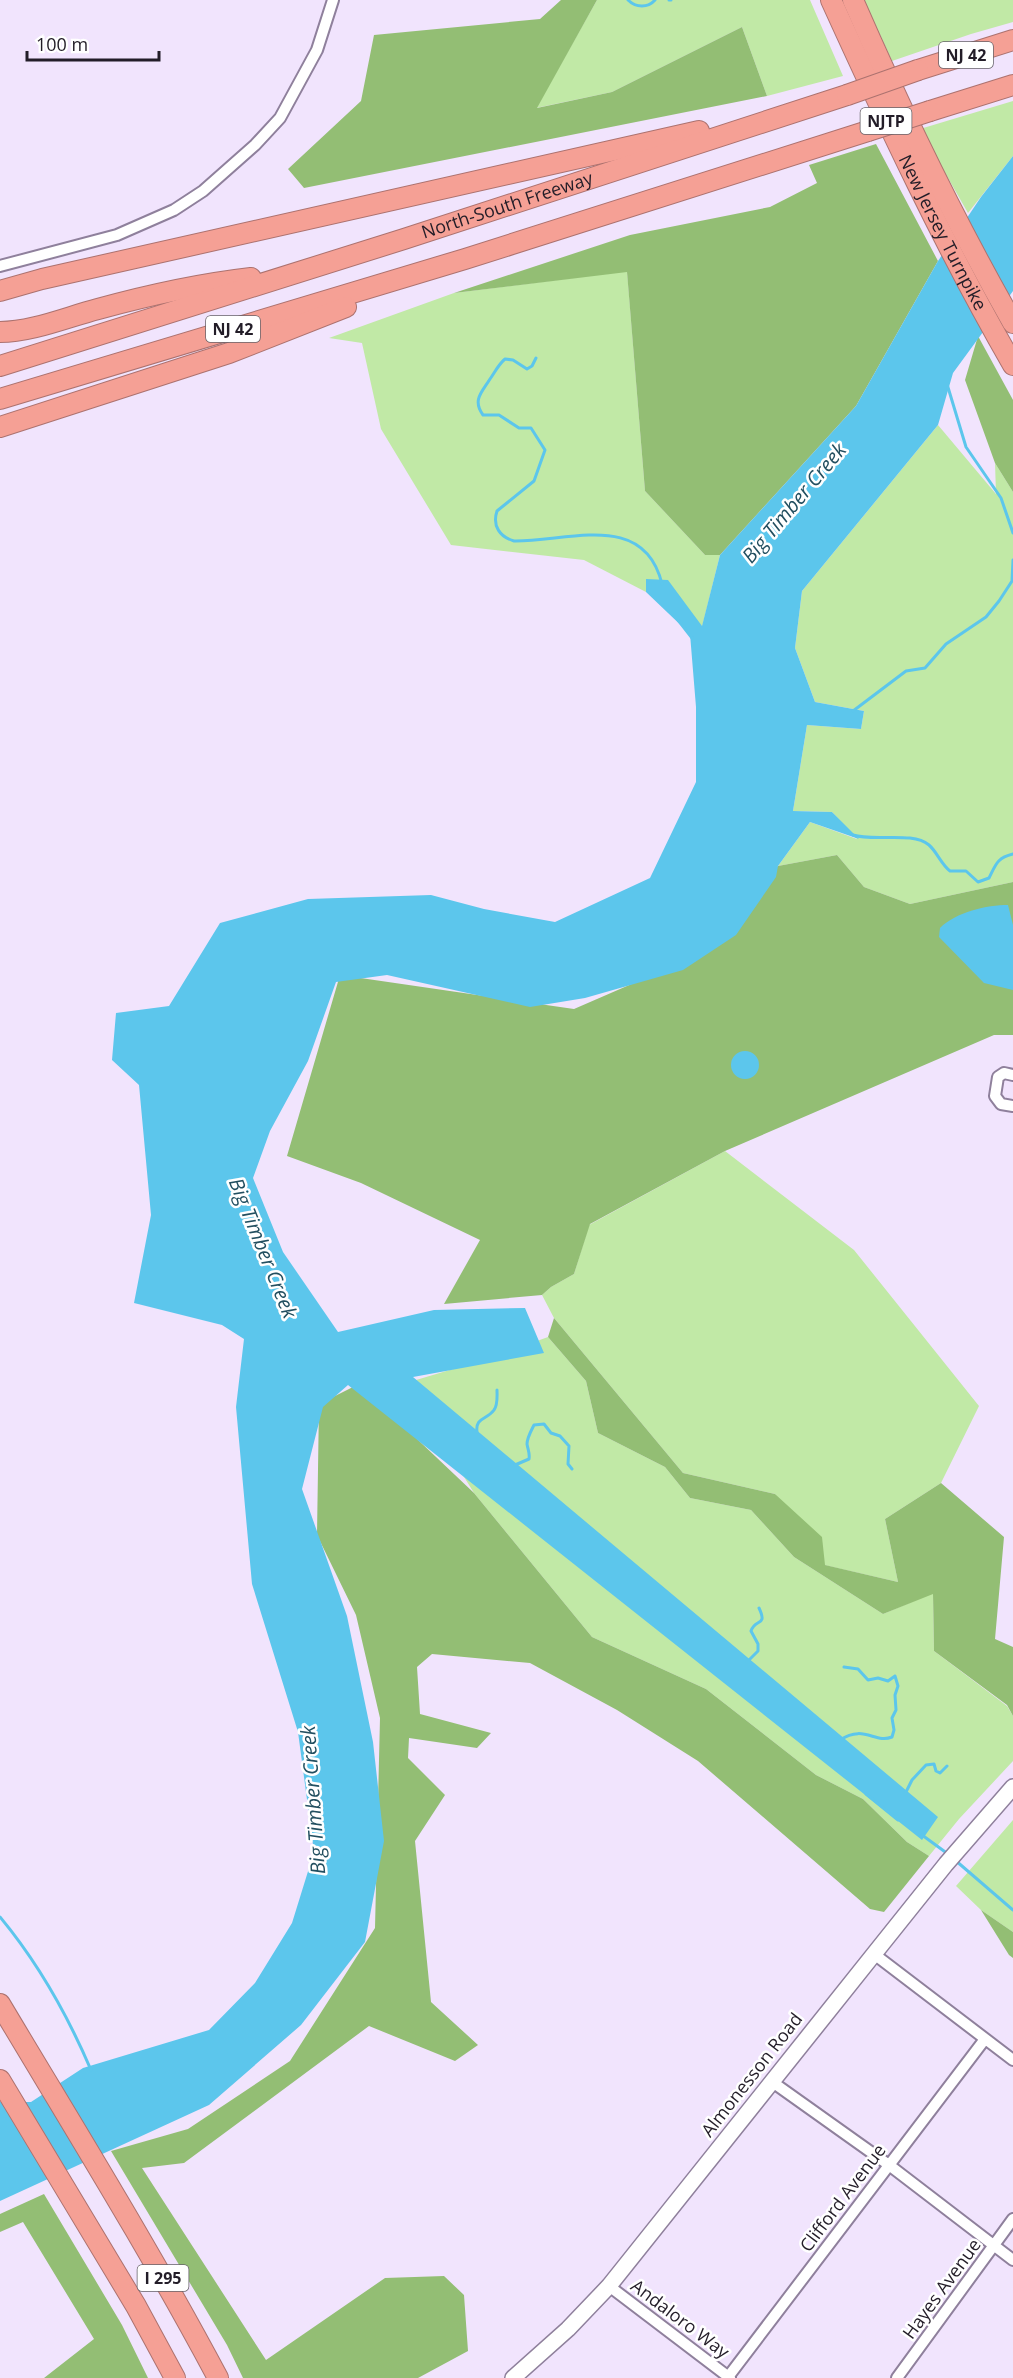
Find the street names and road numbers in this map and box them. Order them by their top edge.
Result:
road number: NJ 42 [939,42,993,68]
road number: NJTP [860,108,912,134]
street label: New Jersey Turnpike [894,150,993,314]
street label: North-South Freeway [418,165,597,244]
road number: NJ 42 [206,316,260,342]
street label: Almonesson Road [695,2007,807,2141]
street label: Clifford Avenue [794,2139,891,2256]
street label: Hayes Avenue [897,2233,986,2343]
road number: I 295 [138,2265,188,2291]
street label: Andaloro Way [627,2273,735,2364]

